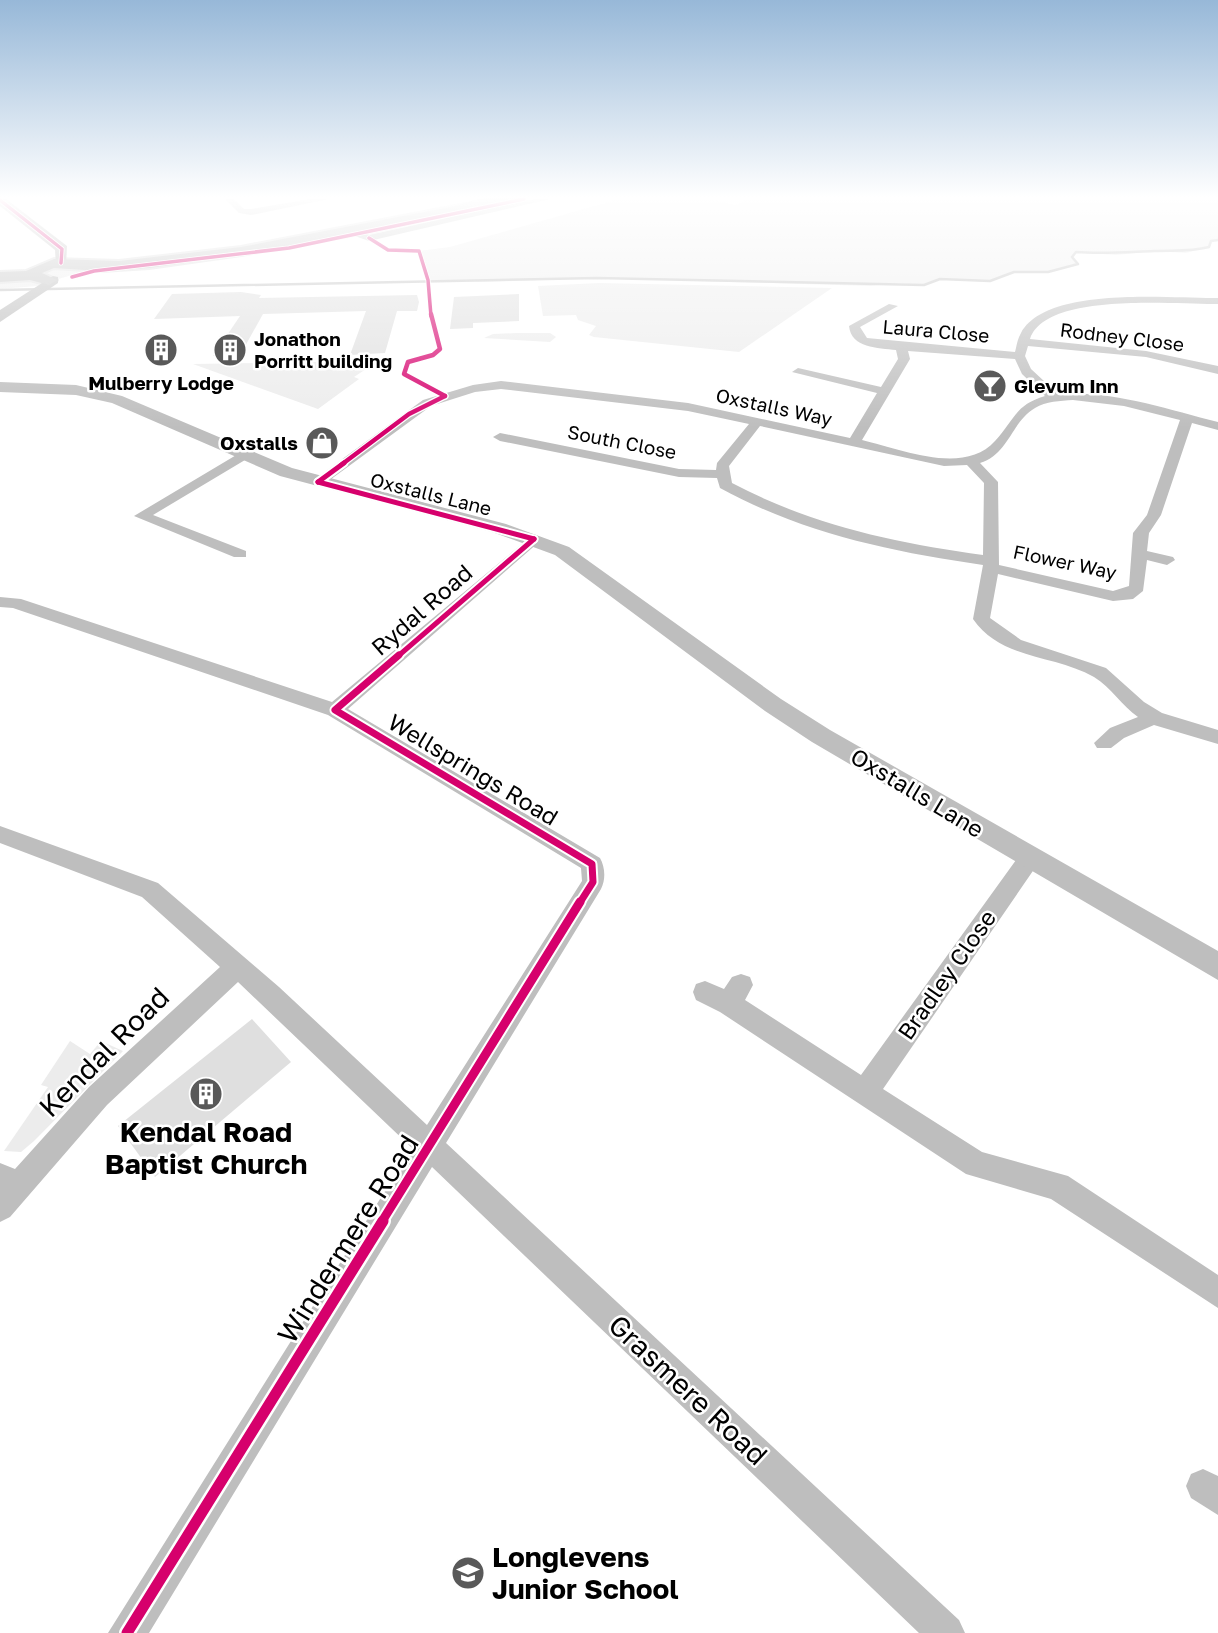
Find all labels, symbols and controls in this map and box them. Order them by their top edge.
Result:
street label: Laura Close [882,314,990,347]
street label: Rodney Close [1059,317,1185,356]
place label: Jonathon Porritt building [254,327,392,372]
building icon: Mulberry Lodge [142,331,180,369]
building icon: Jonathon Porritt building [211,331,249,369]
bar icon: Glevum Inn [971,367,1009,405]
place label: Mulberry Lodge [88,371,234,394]
place label: Glevum Inn [1014,374,1119,397]
street label: Oxstalls Way [714,383,835,430]
street label: South Close [566,420,678,463]
shop icon: Oxstalls [303,424,341,462]
place label: Oxstalls [220,431,298,454]
street label: Oxstalls Lane [368,467,494,520]
street label: Flower Way [1011,539,1119,584]
street label: Rydal Road [365,558,478,661]
street label: Wellsprings Road [383,707,564,831]
street label: Oxstalls Lane [846,741,989,843]
street label: Bradley Close [891,904,1001,1045]
street label: Kendal Road [32,980,175,1123]
building icon: Kendal Road Baptist Church [187,1075,225,1113]
place label: Kendal Road Baptist Church [105,1115,307,1180]
street label: Windermere Road [270,1128,425,1349]
street label: Grasmere Road [602,1308,774,1471]
place label: Longlevens Junior School [492,1540,679,1605]
school or university icon: Longlevens Junior School [449,1554,487,1592]

